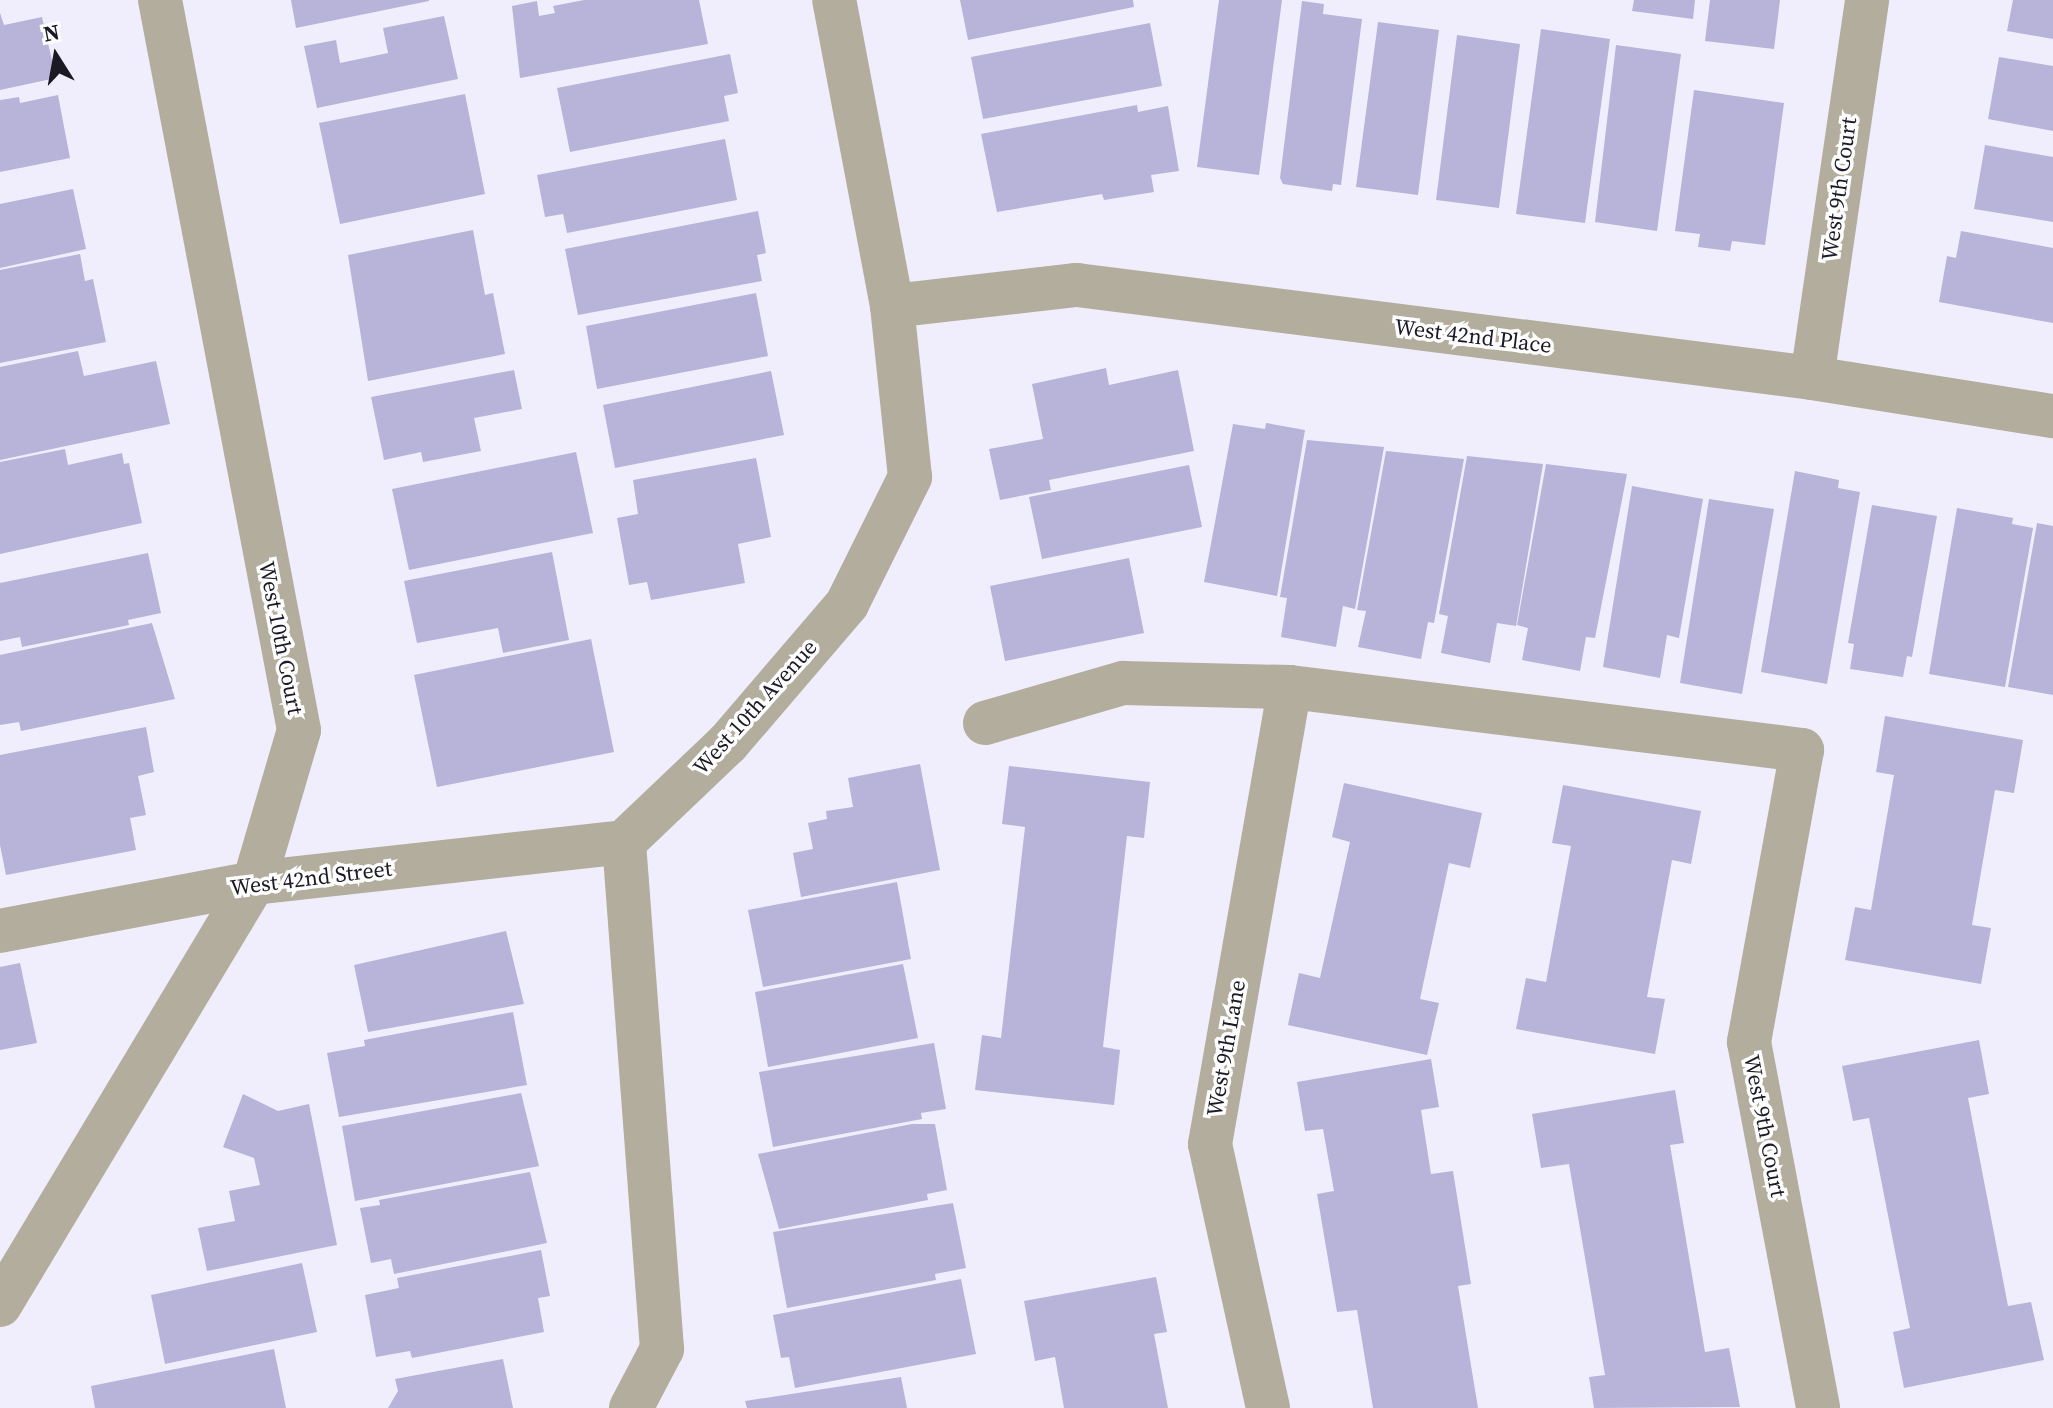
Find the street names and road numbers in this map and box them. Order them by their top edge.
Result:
street label: West 9th Court [1816,116,1862,262]
street label: West 42nd Place [1393,313,1553,359]
street label: West 10th Court [253,559,309,717]
street label: West 10th Avenue [688,634,822,780]
street label: West 42nd Street [229,855,393,901]
street label: West 9th Lane [1201,978,1251,1118]
street label: West 9th Court [1738,1053,1792,1199]

